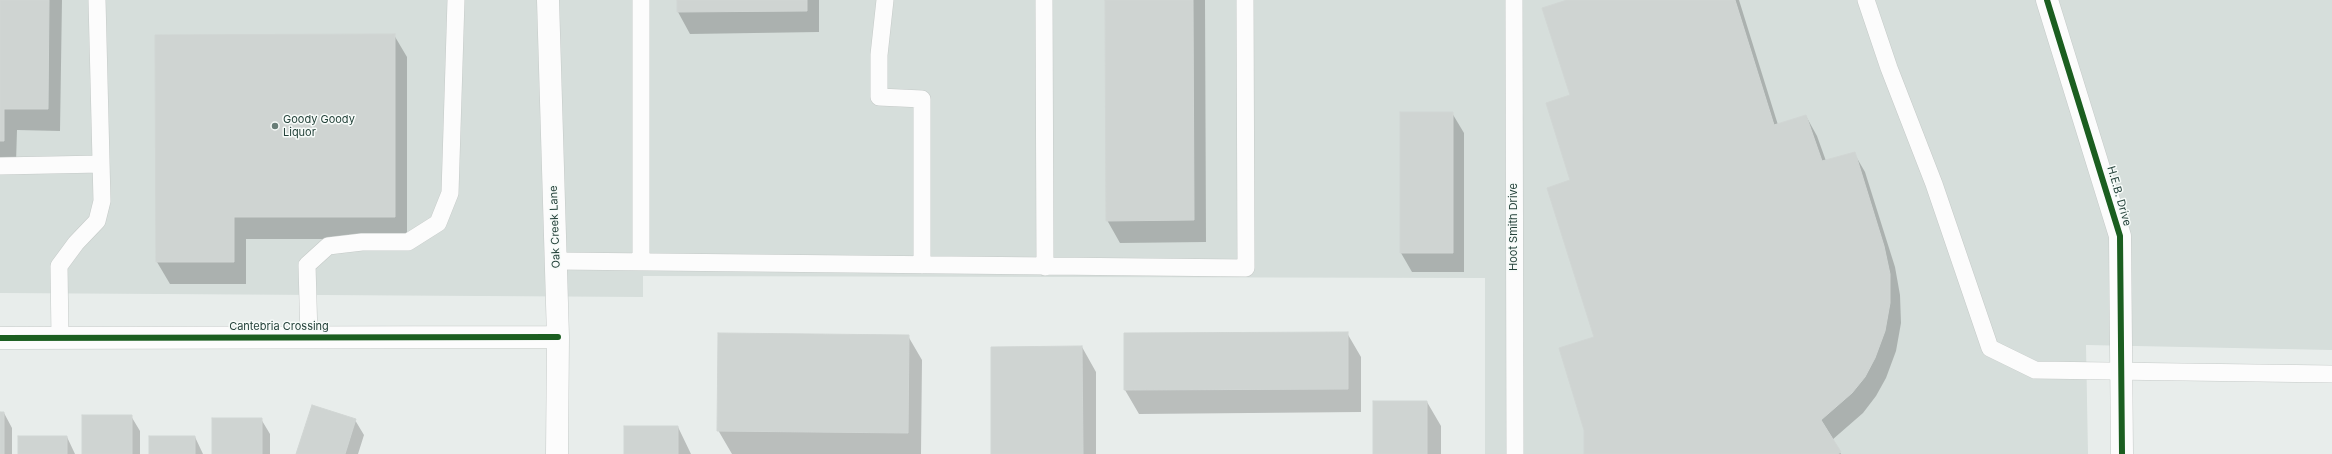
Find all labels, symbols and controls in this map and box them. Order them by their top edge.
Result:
place label: Goody Goody Liquor [283,113,355,139]
marker: Goody Goody Liquor [270,121,280,131]
street label: H.E.B. Drive [2104,164,2134,228]
street label: Hoot Smith Drive [1507,183,1521,271]
street label: Oak Creek Lane [547,185,563,269]
street label: Cantebria Crossing [229,320,329,334]

